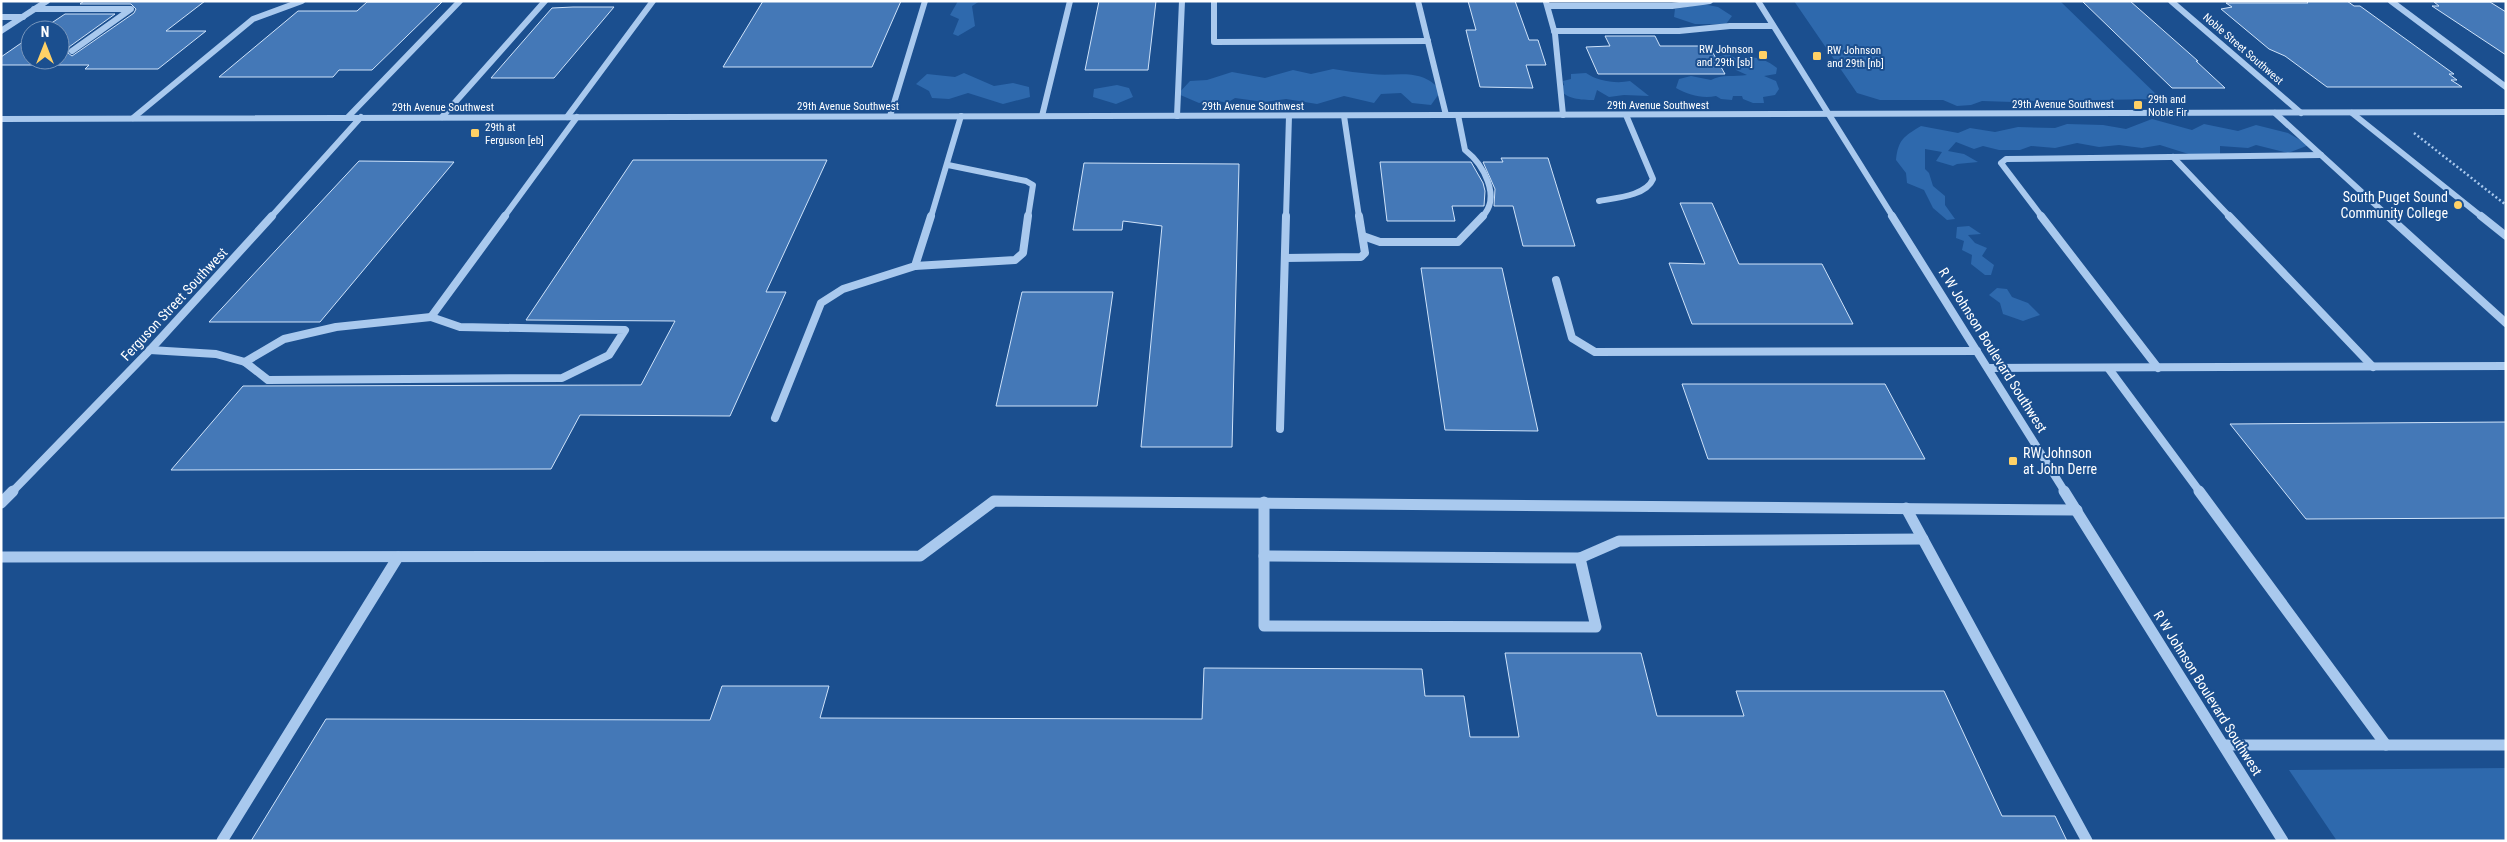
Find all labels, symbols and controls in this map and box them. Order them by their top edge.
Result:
street label: Noble Street Southwest [2200,11,2286,87]
north arrow [20,20,70,70]
text: N [41,24,49,40]
place label: RW Johnson and 29th [sb] [1697,43,1753,69]
place label: RW Johnson and 29th [nb] [1827,44,1884,70]
marker: RW Johnson and 29th [sb] [1757,49,1769,61]
marker: RW Johnson and 29th [nb] [1811,50,1823,62]
place label: 29th and Noble Fir [2148,93,2188,119]
street label: 29th Avenue Southwest [2012,98,2114,111]
street label: 29th Avenue Southwest [1607,99,1709,112]
marker: 29th and Noble Fir [2132,99,2144,111]
street label: 29th Avenue Southwest [797,100,899,113]
street label: 29th Avenue Southwest [1202,100,1304,113]
street label: 29th Avenue Southwest [392,101,494,114]
place label: 29th at Ferguson [eb] [485,121,544,147]
marker: 29th at Ferguson [eb] [469,127,481,139]
place label: South Puget Sound Community College [2341,189,2448,221]
marker: South Puget Sound Community College [2452,199,2464,211]
street label: Ferguson Street Southwest [118,244,230,364]
street label: R W Johnson Boulevard Southwest [1935,265,2051,435]
place label: RW Johnson at John Derre [2023,445,2098,477]
marker: RW Johnson at John Derre [2007,455,2019,467]
street label: R W Johnson Boulevard Southwest [2150,608,2266,778]

